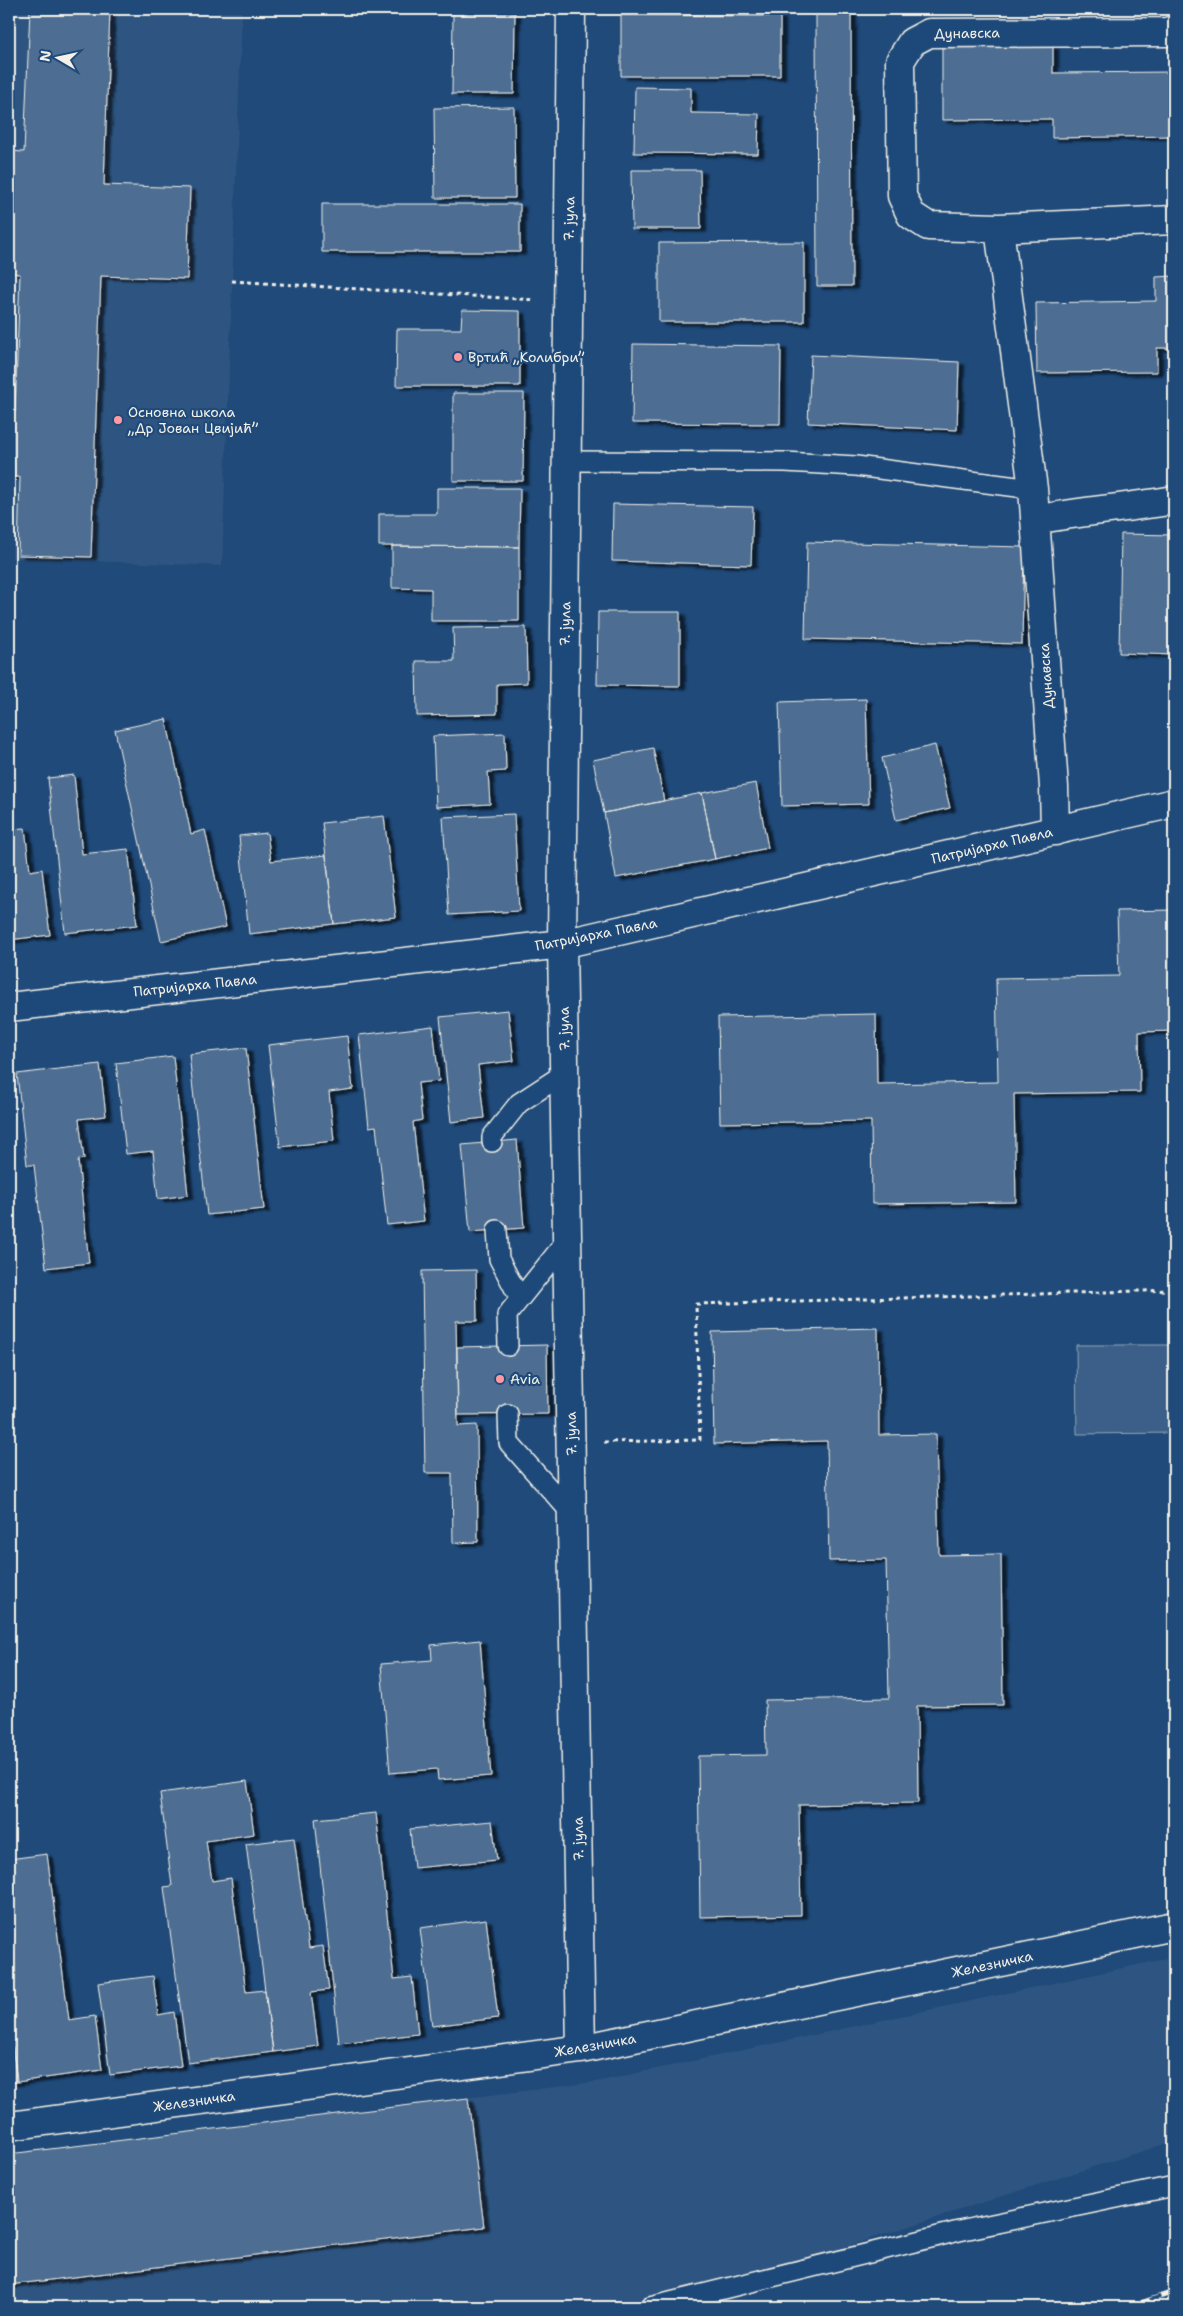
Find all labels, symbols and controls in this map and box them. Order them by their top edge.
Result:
street label: Дунавска [934,23,1000,43]
north arrow [32,32,82,82]
text: N [35,49,55,63]
street label: 7. јула [560,196,578,242]
place label: Вртић „Колибри” [468,348,585,366]
marker: Вртић „Колибри” [452,351,464,363]
place label: Основна школа „Др Јован Цвијић” [127,403,258,437]
marker: Основна школа „Др Јован Цвијић” [112,414,124,426]
street label: 7. јула [556,601,574,647]
street label: Дунавска [1035,642,1057,709]
street label: Патријарха Павла [930,822,1055,868]
street label: Патријарха Павла [533,913,659,955]
street label: Патријарха Павла [132,970,258,1000]
street label: 7. јула [555,1006,573,1052]
place label: Avia [510,1370,540,1388]
marker: Avia [494,1373,506,1385]
street label: 7. јула [562,1411,580,1457]
street label: 7. јула [569,1816,587,1862]
street label: Железничка [950,1947,1035,1981]
street label: Железничка [553,2029,638,2061]
street label: Железничка [152,2086,237,2116]

